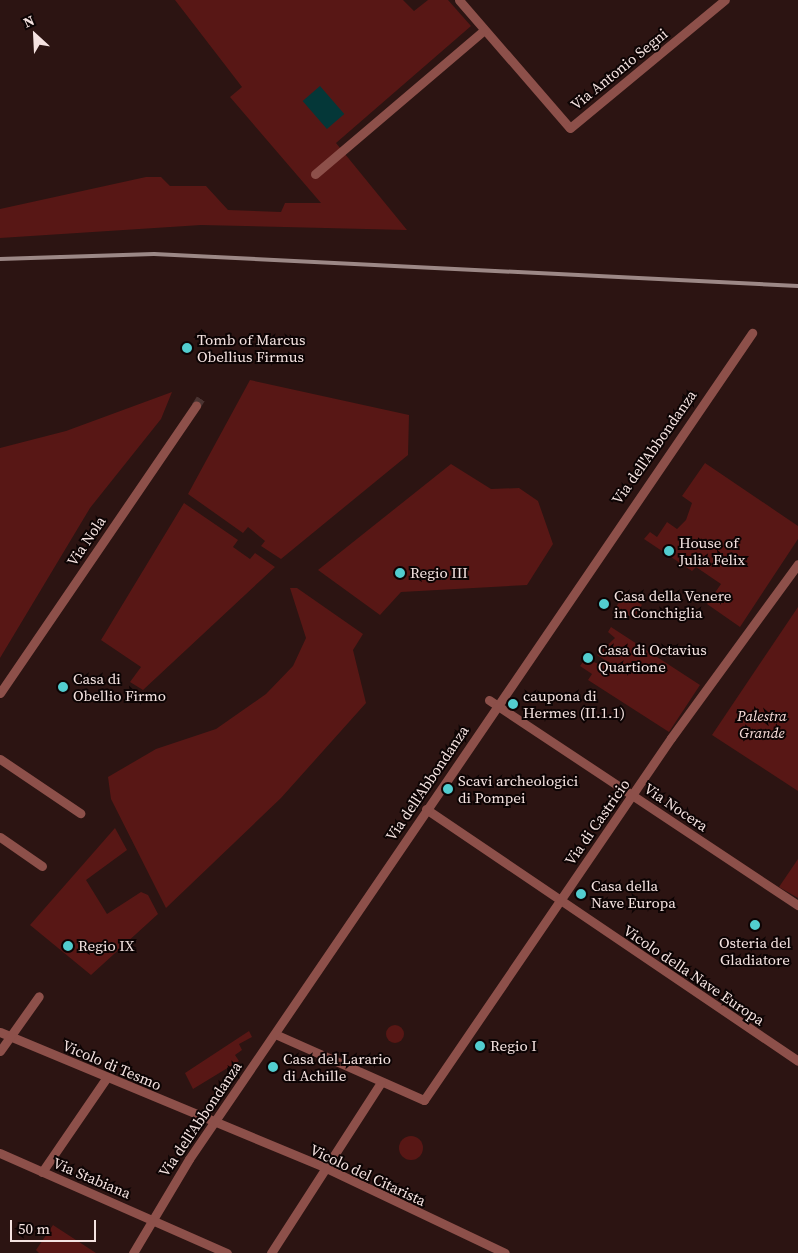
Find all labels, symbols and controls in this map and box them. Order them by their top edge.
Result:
north arrow [10,10,60,60]
text: N [20,10,38,33]
street label: Via Antonio Segni [567,24,671,114]
place label: Tomb of Marcus Obellius Firmus [197,330,306,365]
marker: Tomb of Marcus Obellius Firmus [181,342,193,354]
street label: Via dell'Abbondanza [608,386,700,508]
street label: Via Nola [63,513,109,569]
place label: House of Julia Felix [679,533,745,568]
marker: House of Julia Felix [663,545,675,557]
place label: Regio III [410,564,468,582]
marker: Regio III [394,567,406,579]
place label: Casa della Venere in Conchiglia [614,586,732,621]
marker: Casa della Venere in Conchiglia [598,598,610,610]
place label: Casa di Octavius Quartione [598,640,707,675]
marker: Casa di Octavius Quartione [582,652,594,664]
place label: Casa di Obellio Firmo [73,669,166,704]
marker: Casa di Obellio Firmo [57,681,69,693]
place label: caupona di Hermes (II.1.1) [523,686,625,721]
marker: caupona di Hermes (II.1.1) [507,698,519,710]
park label: Palestra Grande [737,706,787,741]
street label: Via dell'Abbondanza [382,722,472,844]
place label: Scavi archeologici di Pompei [458,771,578,806]
street label: Via di Castricio [561,775,633,869]
street label: Via Nocera [641,779,711,835]
marker: Scavi archeologici di Pompei [442,783,454,795]
place label: Casa della Nave Europa [591,876,676,911]
marker: Casa della Nave Europa [575,888,587,900]
marker: Osteria del Gladiatore [749,919,761,931]
street label: Vicolo della Nave Europa [620,921,768,1029]
place label: Osteria del Gladiatore [719,933,791,968]
place label: Regio IX [78,937,135,955]
marker: Regio IX [62,940,74,952]
street label: Vicolo di Tesmo [60,1036,164,1094]
place label: Regio I [490,1037,537,1055]
marker: Regio I [474,1040,486,1052]
place label: Casa del Larario di Achille [283,1049,391,1084]
street label: Via dell'Abbondanza [155,1058,245,1180]
marker: Casa del Larario di Achille [267,1061,279,1073]
street label: Vicolo del Citarista [307,1140,429,1210]
street label: Via Stabiana [50,1154,134,1202]
scale bar [12,1210,99,1242]
text: 50 m [18,1218,50,1239]

